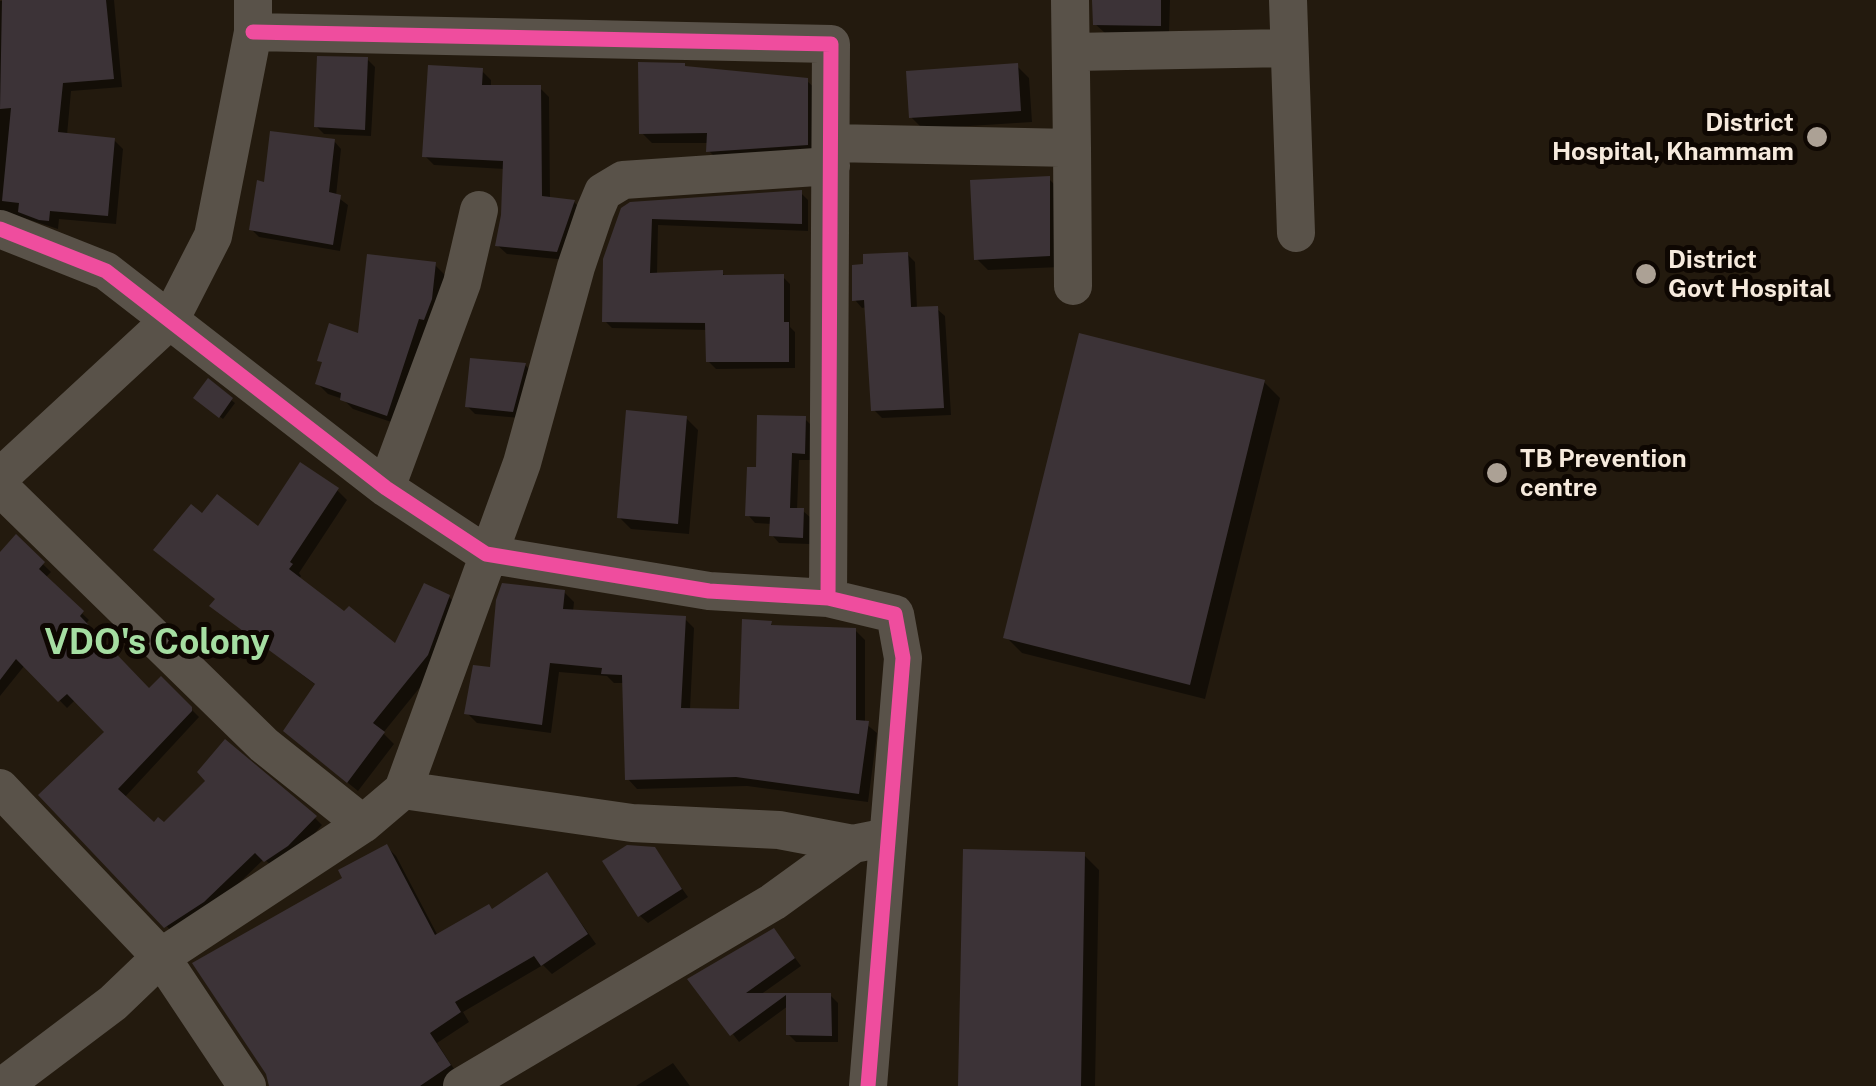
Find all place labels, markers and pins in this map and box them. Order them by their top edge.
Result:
place label: District Hospital, Khammam [1552,108,1794,167]
marker: District Hospital, Khammam [1804,124,1830,150]
place label: District Govt Hospital [1668,245,1832,304]
marker: District Govt Hospital [1633,261,1659,287]
place label: TB Prevention centre [1520,444,1686,503]
marker: TB Prevention centre [1484,460,1510,486]

